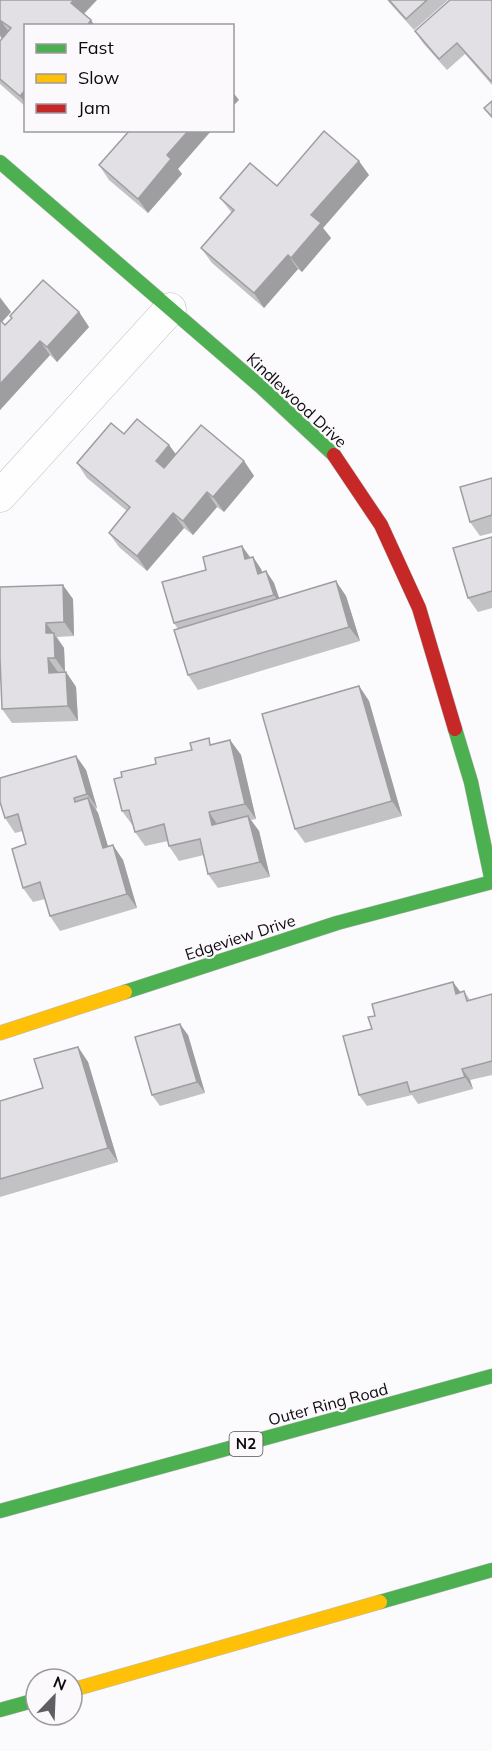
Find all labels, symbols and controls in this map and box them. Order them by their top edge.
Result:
legend [24,24,234,132]
text: Fast [78,36,114,59]
text: Slow [78,66,120,89]
text: Jam [78,96,111,119]
street label: Kindlewood Drive [243,348,351,452]
street label: Edgeview Drive [182,910,298,964]
street label: Outer Ring Road [266,1378,390,1430]
road number: N2 [230,1432,262,1456]
north arrow [24,1667,84,1727]
text: N [50,1672,69,1695]

